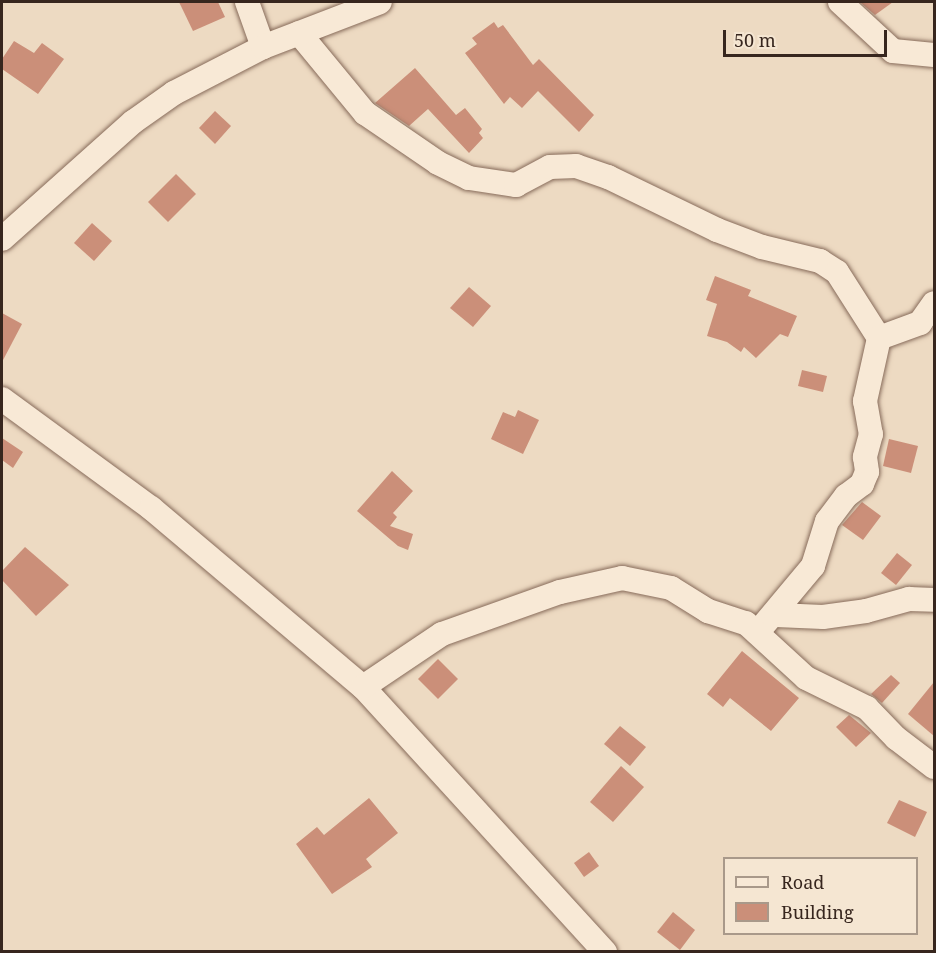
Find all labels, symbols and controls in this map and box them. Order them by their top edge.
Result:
scale bar [726,18,890,56]
text: 50 m [734,28,776,52]
legend [723,857,918,935]
text: Road [781,870,824,894]
text: Building [781,900,854,924]

